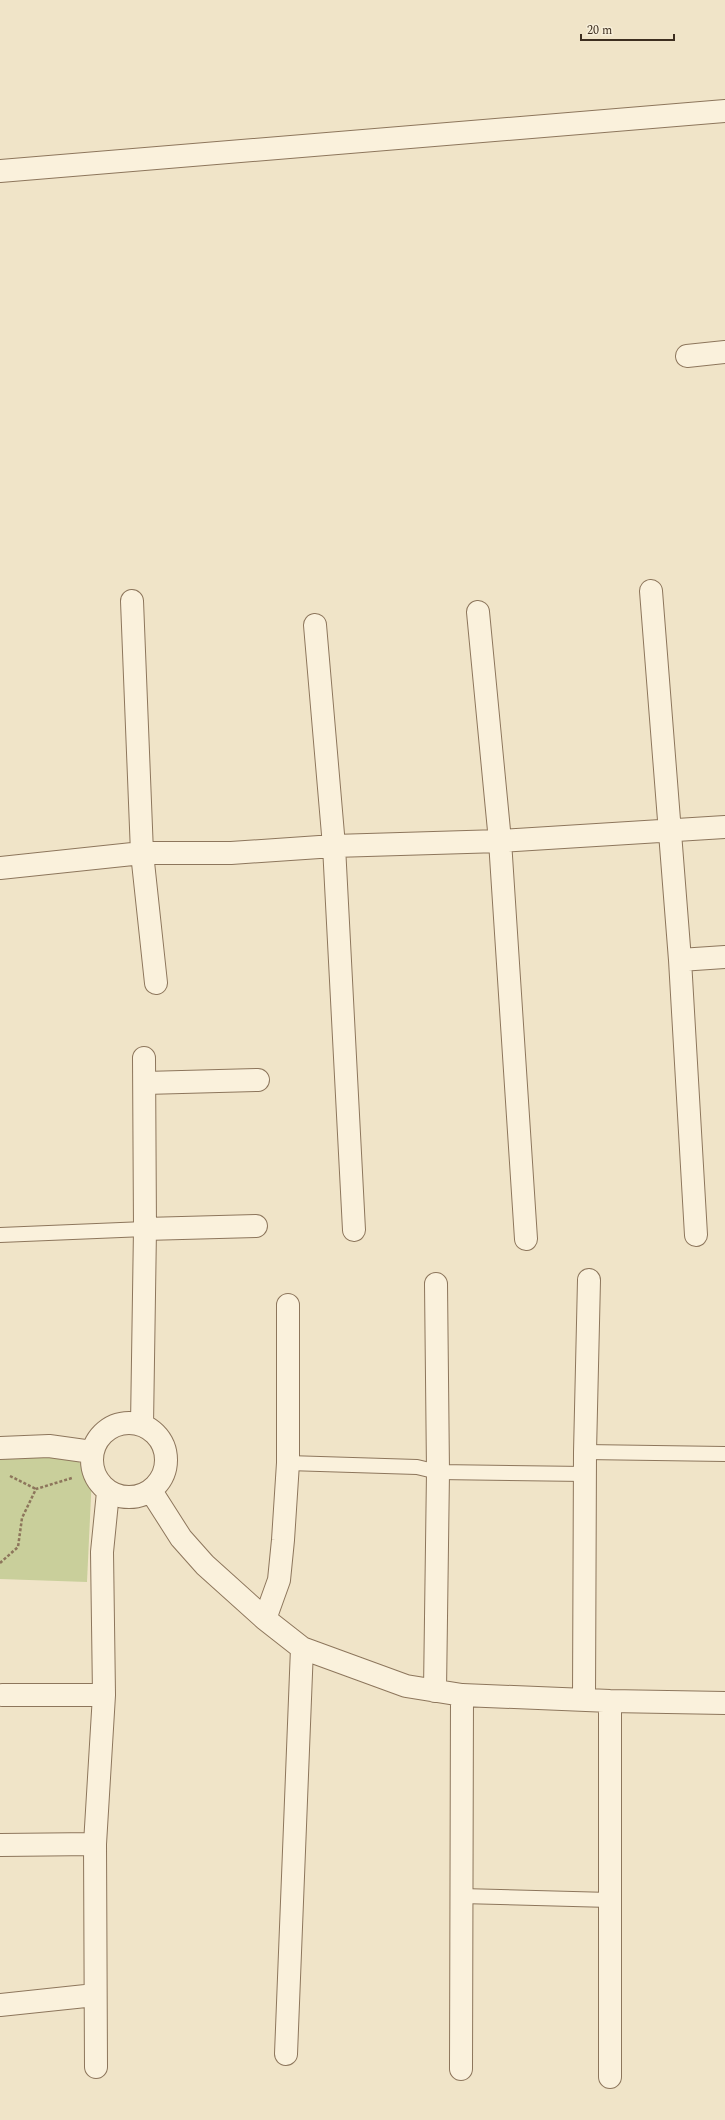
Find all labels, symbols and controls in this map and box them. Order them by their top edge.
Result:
scale bar [581,16,674,42]
text: 20 m [587,21,612,40]

